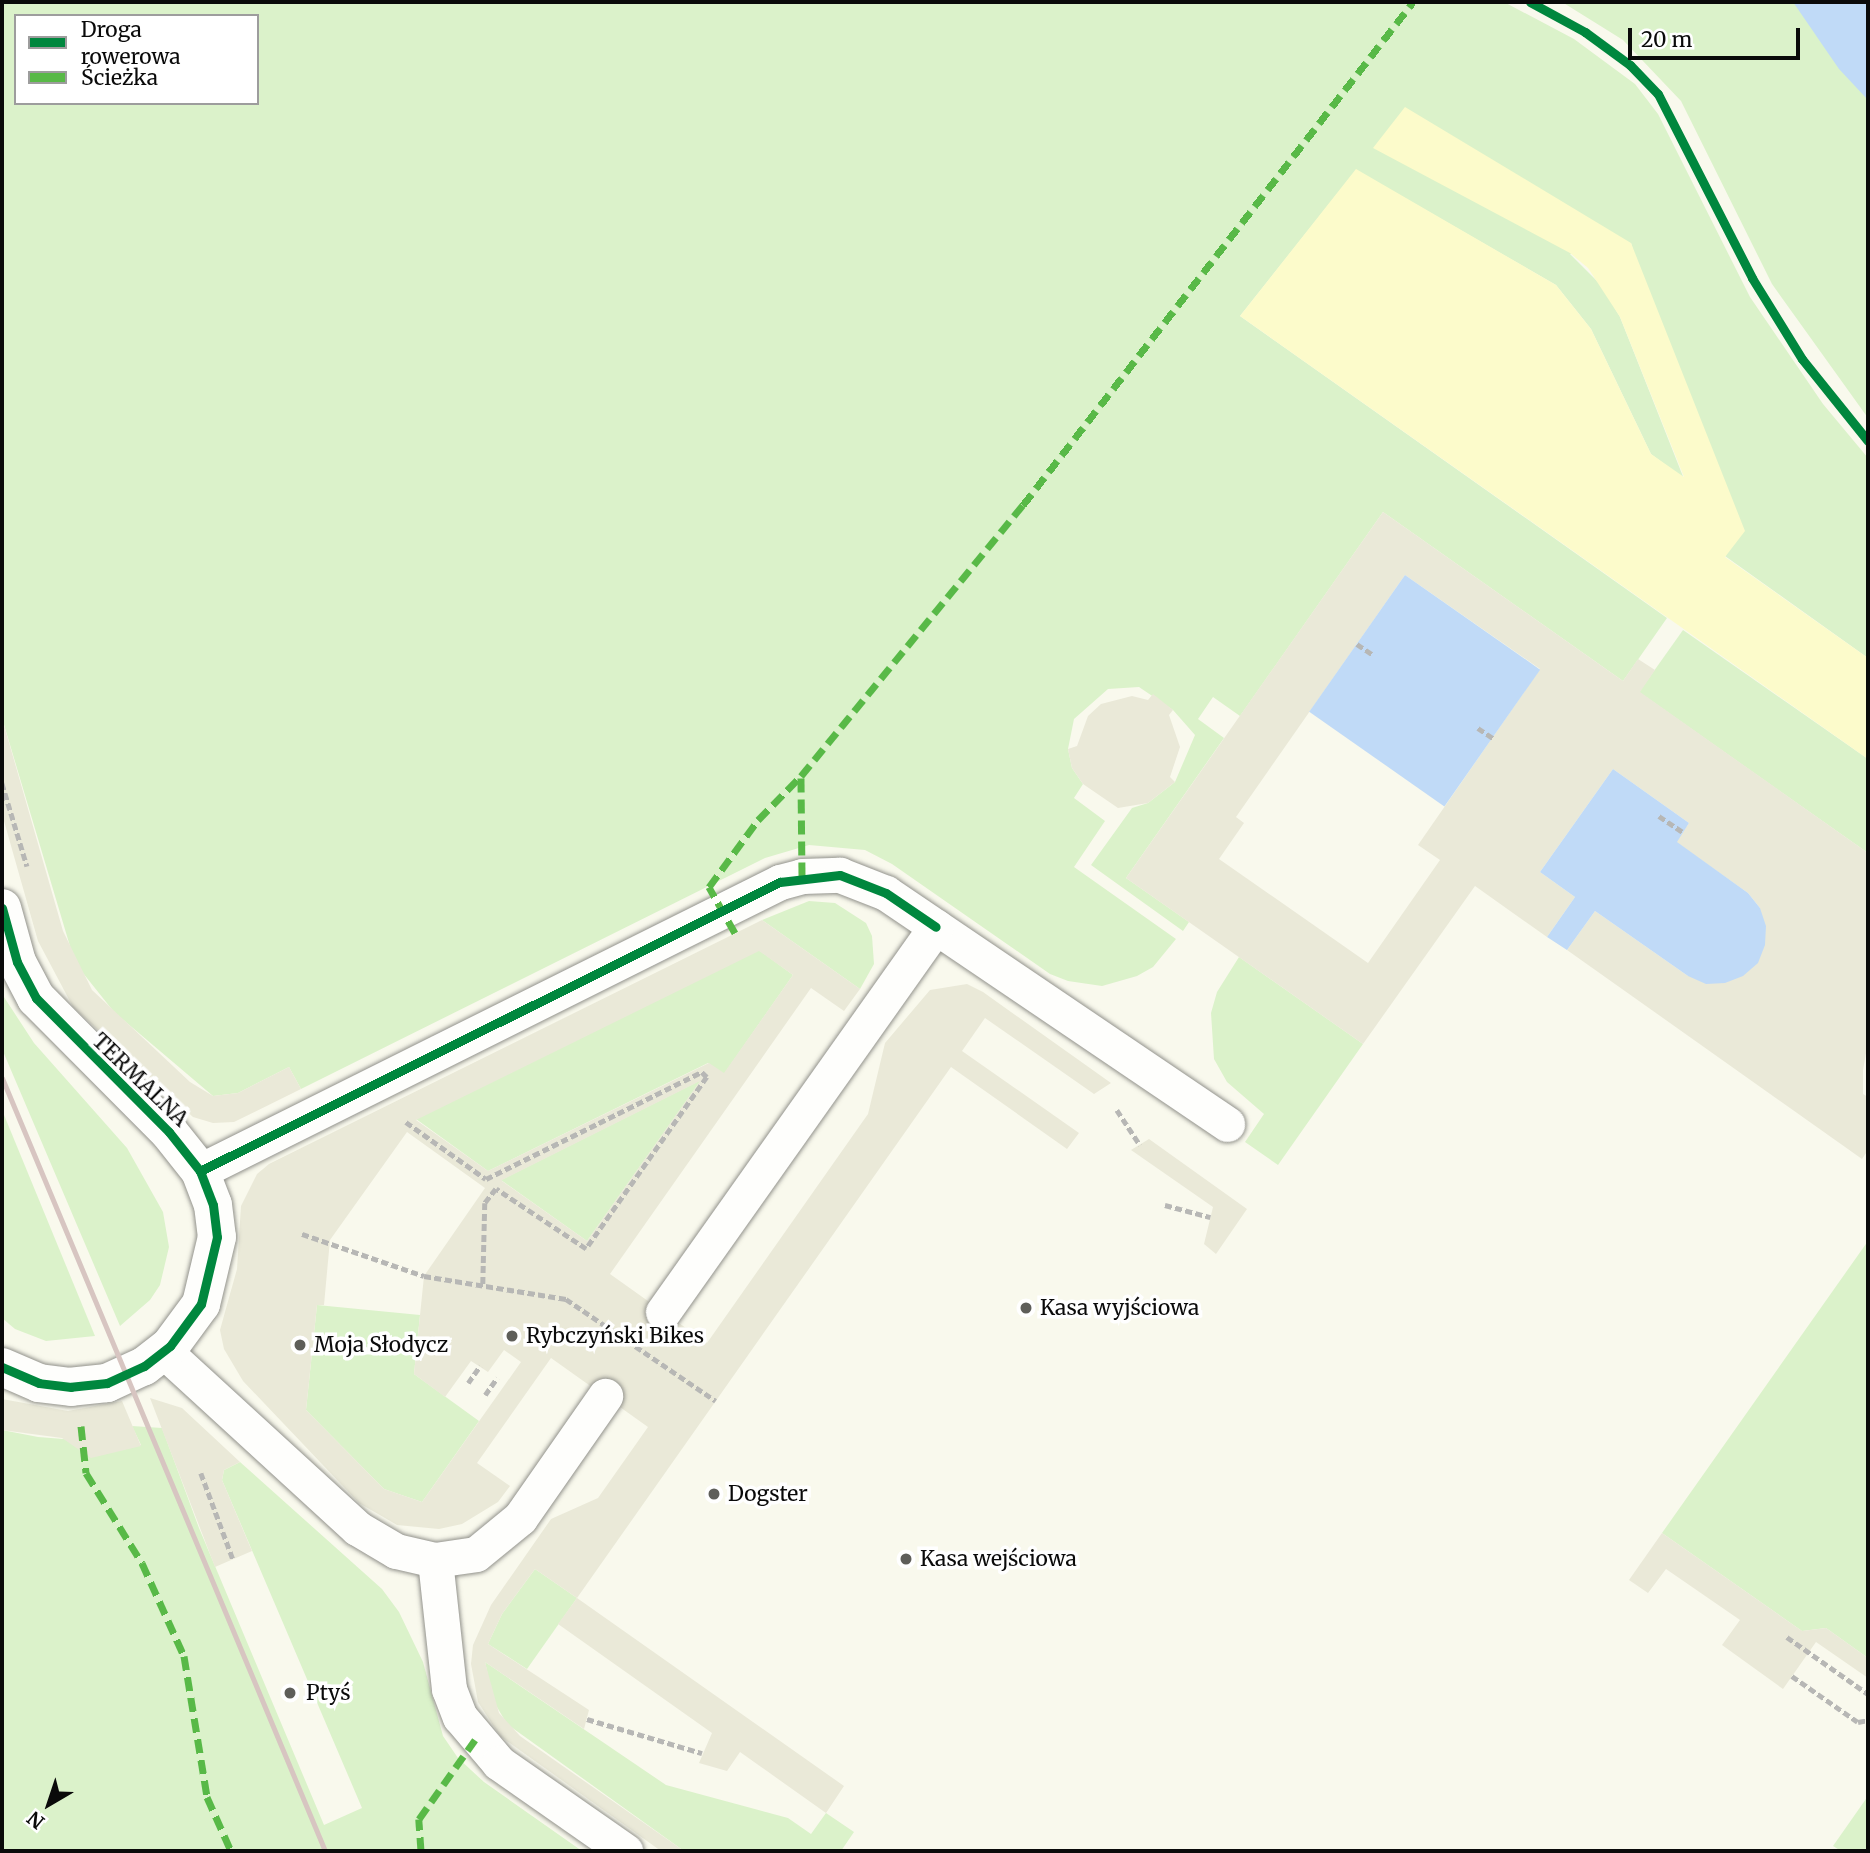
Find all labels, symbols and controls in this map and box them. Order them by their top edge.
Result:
legend [14,14,259,105]
scale bar [1632,14,1804,58]
text: Droga rowerowa [81,16,180,70]
text: 20 m [1641,26,1692,53]
text: Ścieżka [81,64,158,91]
street label: TERMALNA [87,1028,193,1132]
place label: Kasa wyjściowa [1040,1295,1199,1321]
marker: Kasa wyjściowa [1018,1300,1034,1316]
place label: Rybczyński Bikes [526,1323,704,1349]
marker: Rybczyński Bikes [504,1328,520,1344]
place label: Moja Słodycz [314,1332,448,1358]
marker: Moja Słodycz [292,1337,308,1353]
place label: Dogster [728,1481,808,1507]
marker: Dogster [706,1486,722,1502]
place label: Kasa wejściowa [920,1546,1077,1572]
marker: Kasa wejściowa [898,1551,914,1567]
place label: Ptyś [306,1680,350,1706]
marker: Ptyś [280,1683,300,1703]
north arrow [14,1769,84,1839]
text: N [22,1806,49,1834]

